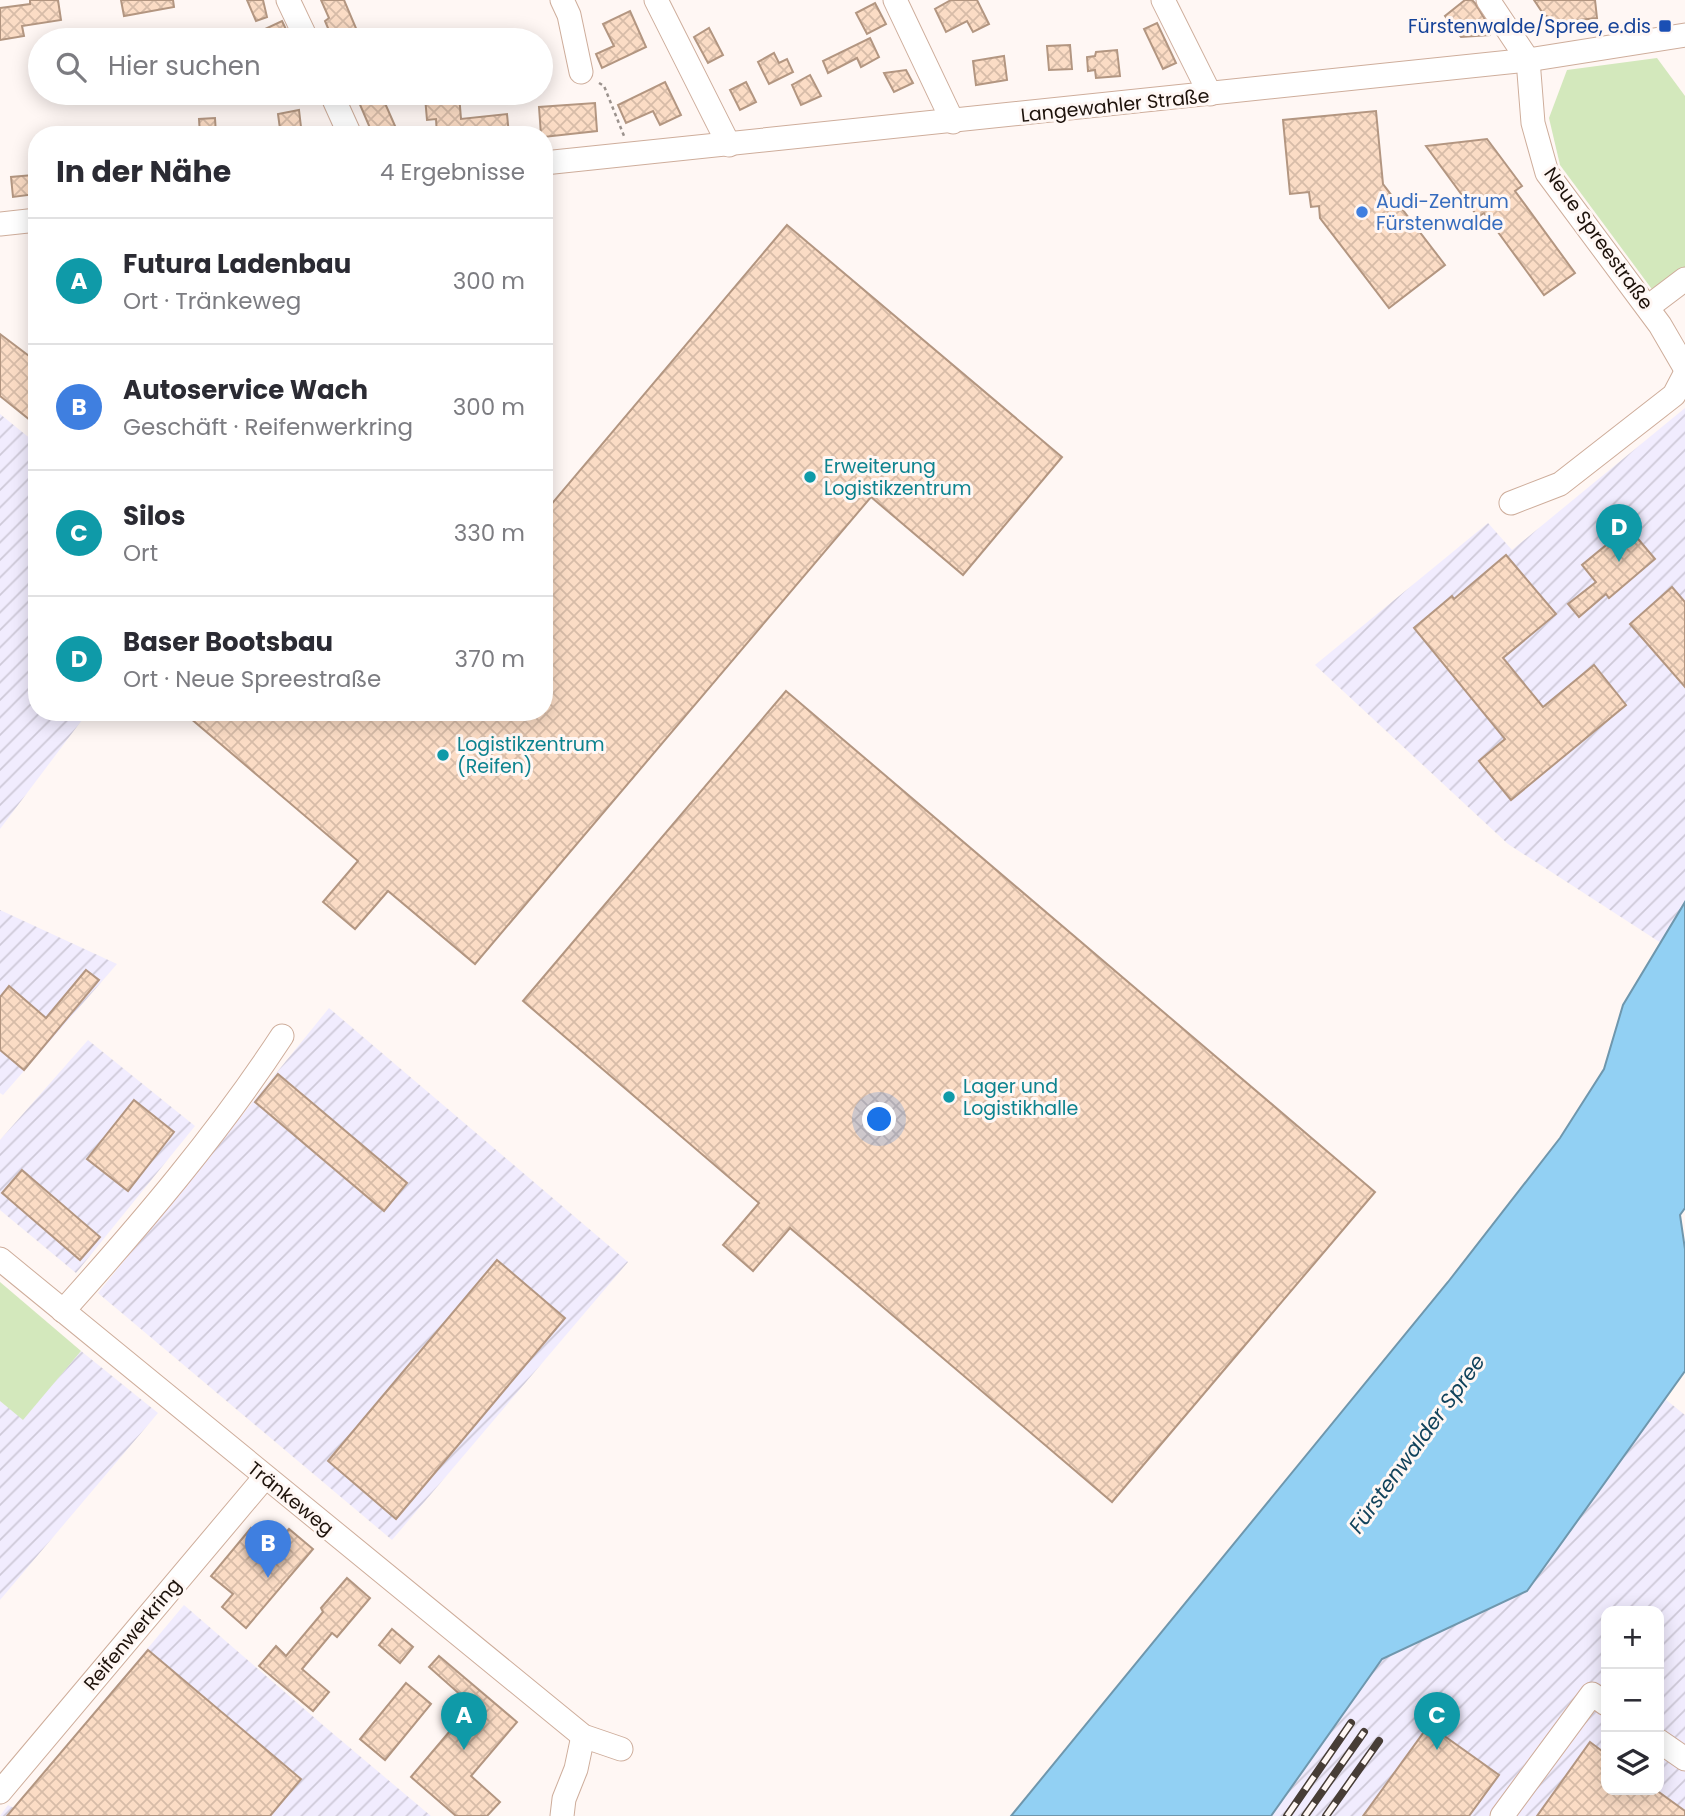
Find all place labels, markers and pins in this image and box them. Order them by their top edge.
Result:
place label: Fürstenwalde/Spree, e.dis [1408,13,1651,40]
marker: Fürstenwalde/Spree, e.dis [1657,18,1673,34]
place label: Audi-Zentrum Fürstenwalde [1376,188,1509,237]
marker: Audi-Zentrum Fürstenwalde [1354,204,1370,220]
place label: Erweiterung Logistikzentrum [824,453,972,502]
marker: Erweiterung Logistikzentrum [802,469,818,485]
pin: D [1596,504,1642,562]
place label: Logistikzentrum (Reifen) [457,731,605,780]
marker: Logistikzentrum (Reifen) [435,747,451,763]
place label: Lager und Logistikhalle [963,1073,1078,1122]
marker: Lager und Logistikhalle [941,1089,957,1105]
pin: B [245,1520,291,1578]
pin: A [441,1692,487,1750]
pin: C [1414,1692,1460,1750]

